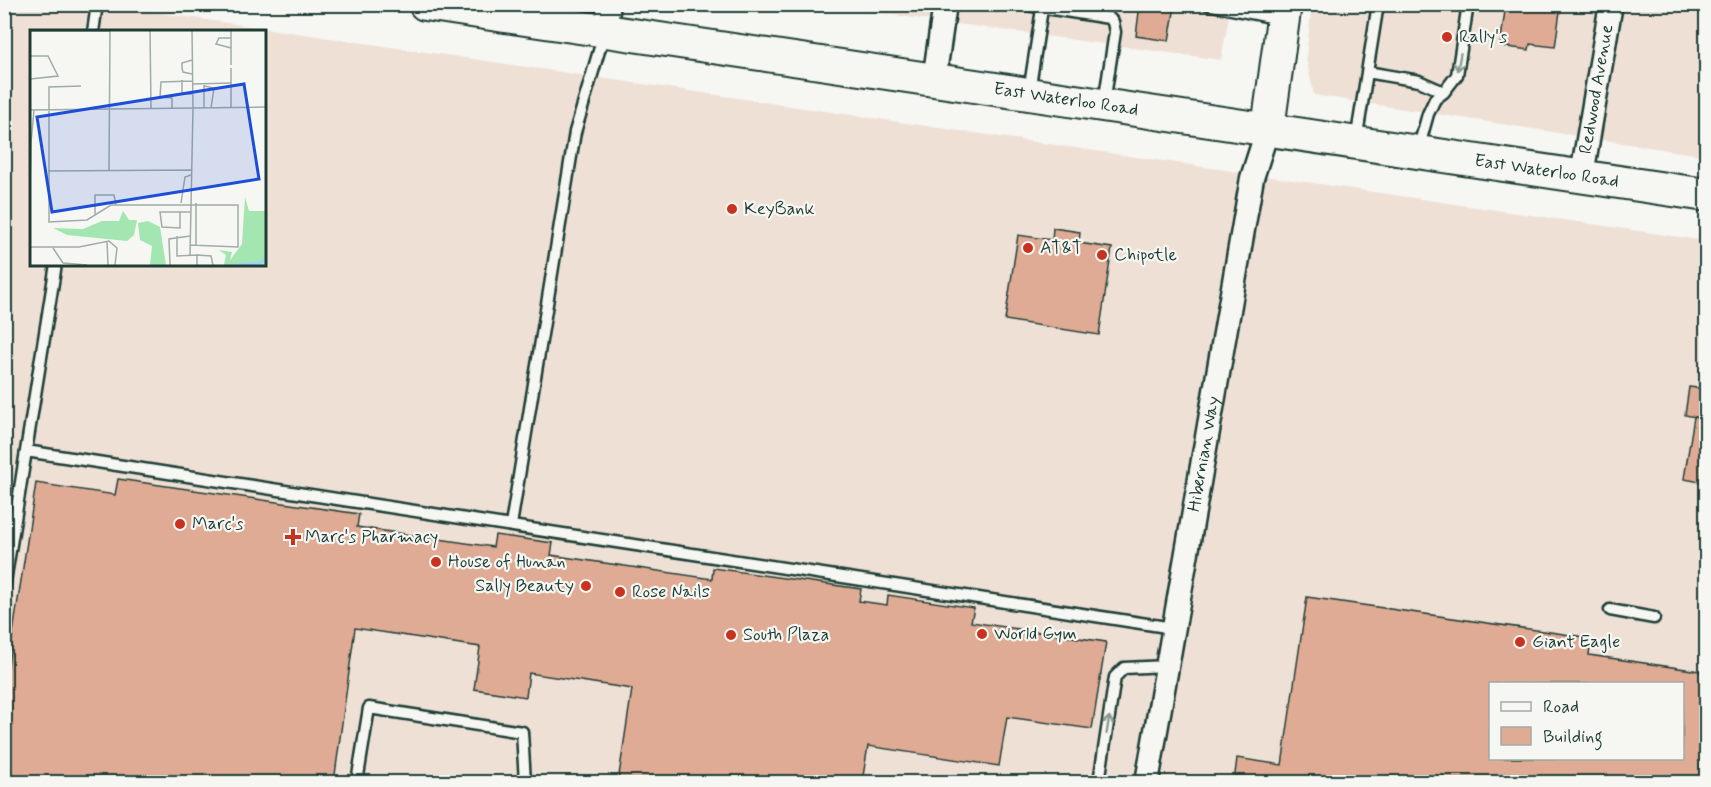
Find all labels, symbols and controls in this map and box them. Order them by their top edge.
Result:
street label: Redwood Avenue [1574,22,1619,156]
place label: Rally's [1459,25,1507,49]
inset map [30,30,266,266]
marker: Rally's [1440,30,1454,44]
one-way arrow [1453,52,1464,72]
street label: East Waterloo Road [992,77,1140,122]
street label: East Waterloo Road [1473,149,1621,194]
place label: KeyBank [744,197,815,221]
marker: KeyBank [725,202,739,216]
place label: AT&T [1040,236,1082,260]
marker: AT&T [1021,241,1035,255]
place label: Chipotle [1114,243,1177,267]
marker: Chipotle [1095,248,1109,262]
street label: Hibernian Way [1182,394,1226,514]
place label: Marc's [192,512,244,536]
marker: Marc's [173,517,187,531]
place label: Marc's Pharmacy [305,525,438,549]
marker: Marc's Pharmacy [286,530,300,544]
place label: House of Hunan [448,550,566,574]
marker: House of Hunan [429,555,443,569]
place label: Sally Beauty [475,574,574,598]
marker: Sally Beauty [579,579,593,593]
place label: Rose Nails [632,580,710,604]
marker: Rose Nails [613,585,627,599]
place label: World Gym [994,622,1077,646]
place label: South Plaza [743,623,829,647]
marker: World Gym [975,627,989,641]
marker: South Plaza [724,628,738,642]
place label: Giant Eagle [1532,630,1620,654]
marker: Giant Eagle [1513,635,1527,649]
legend [1489,682,1684,760]
text: Road [1543,695,1579,719]
one-way arrow [1102,715,1113,735]
text: Building [1543,725,1603,751]

